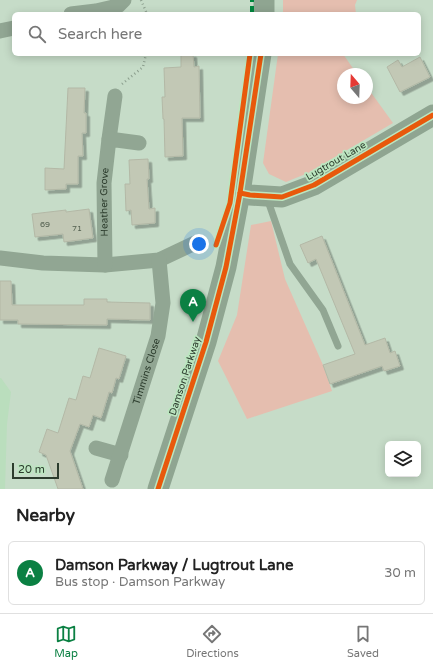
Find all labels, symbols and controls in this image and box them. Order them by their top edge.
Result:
search box [12,12,421,56]
icon: search [26,23,48,45]
text: Search here [58,25,142,43]
north arrow [337,68,373,104]
street label: Lugtrout Lane [304,139,368,183]
street label: Heather Grove [98,167,112,236]
house number: 69 [40,220,50,229]
house number: 71 [72,224,82,233]
your location [189,234,209,254]
pin: A [180,289,206,322]
street label: Damson Parkway [167,335,204,417]
street label: Timmins Close [130,336,163,406]
map controls [385,441,421,477]
button: layers [385,441,421,477]
scale bar [12,461,59,480]
text: 20 m [18,463,45,476]
text: Nearby [16,505,75,526]
text: Damson Parkway / Lugtrout Lane [55,556,293,574]
text: A [25,565,35,581]
text: 30 m [384,565,416,581]
text: Bus stop · Damson Parkway [55,574,225,590]
tab: Map [54,623,78,660]
tab: Directions [186,623,239,660]
tab: Saved [347,623,379,660]

